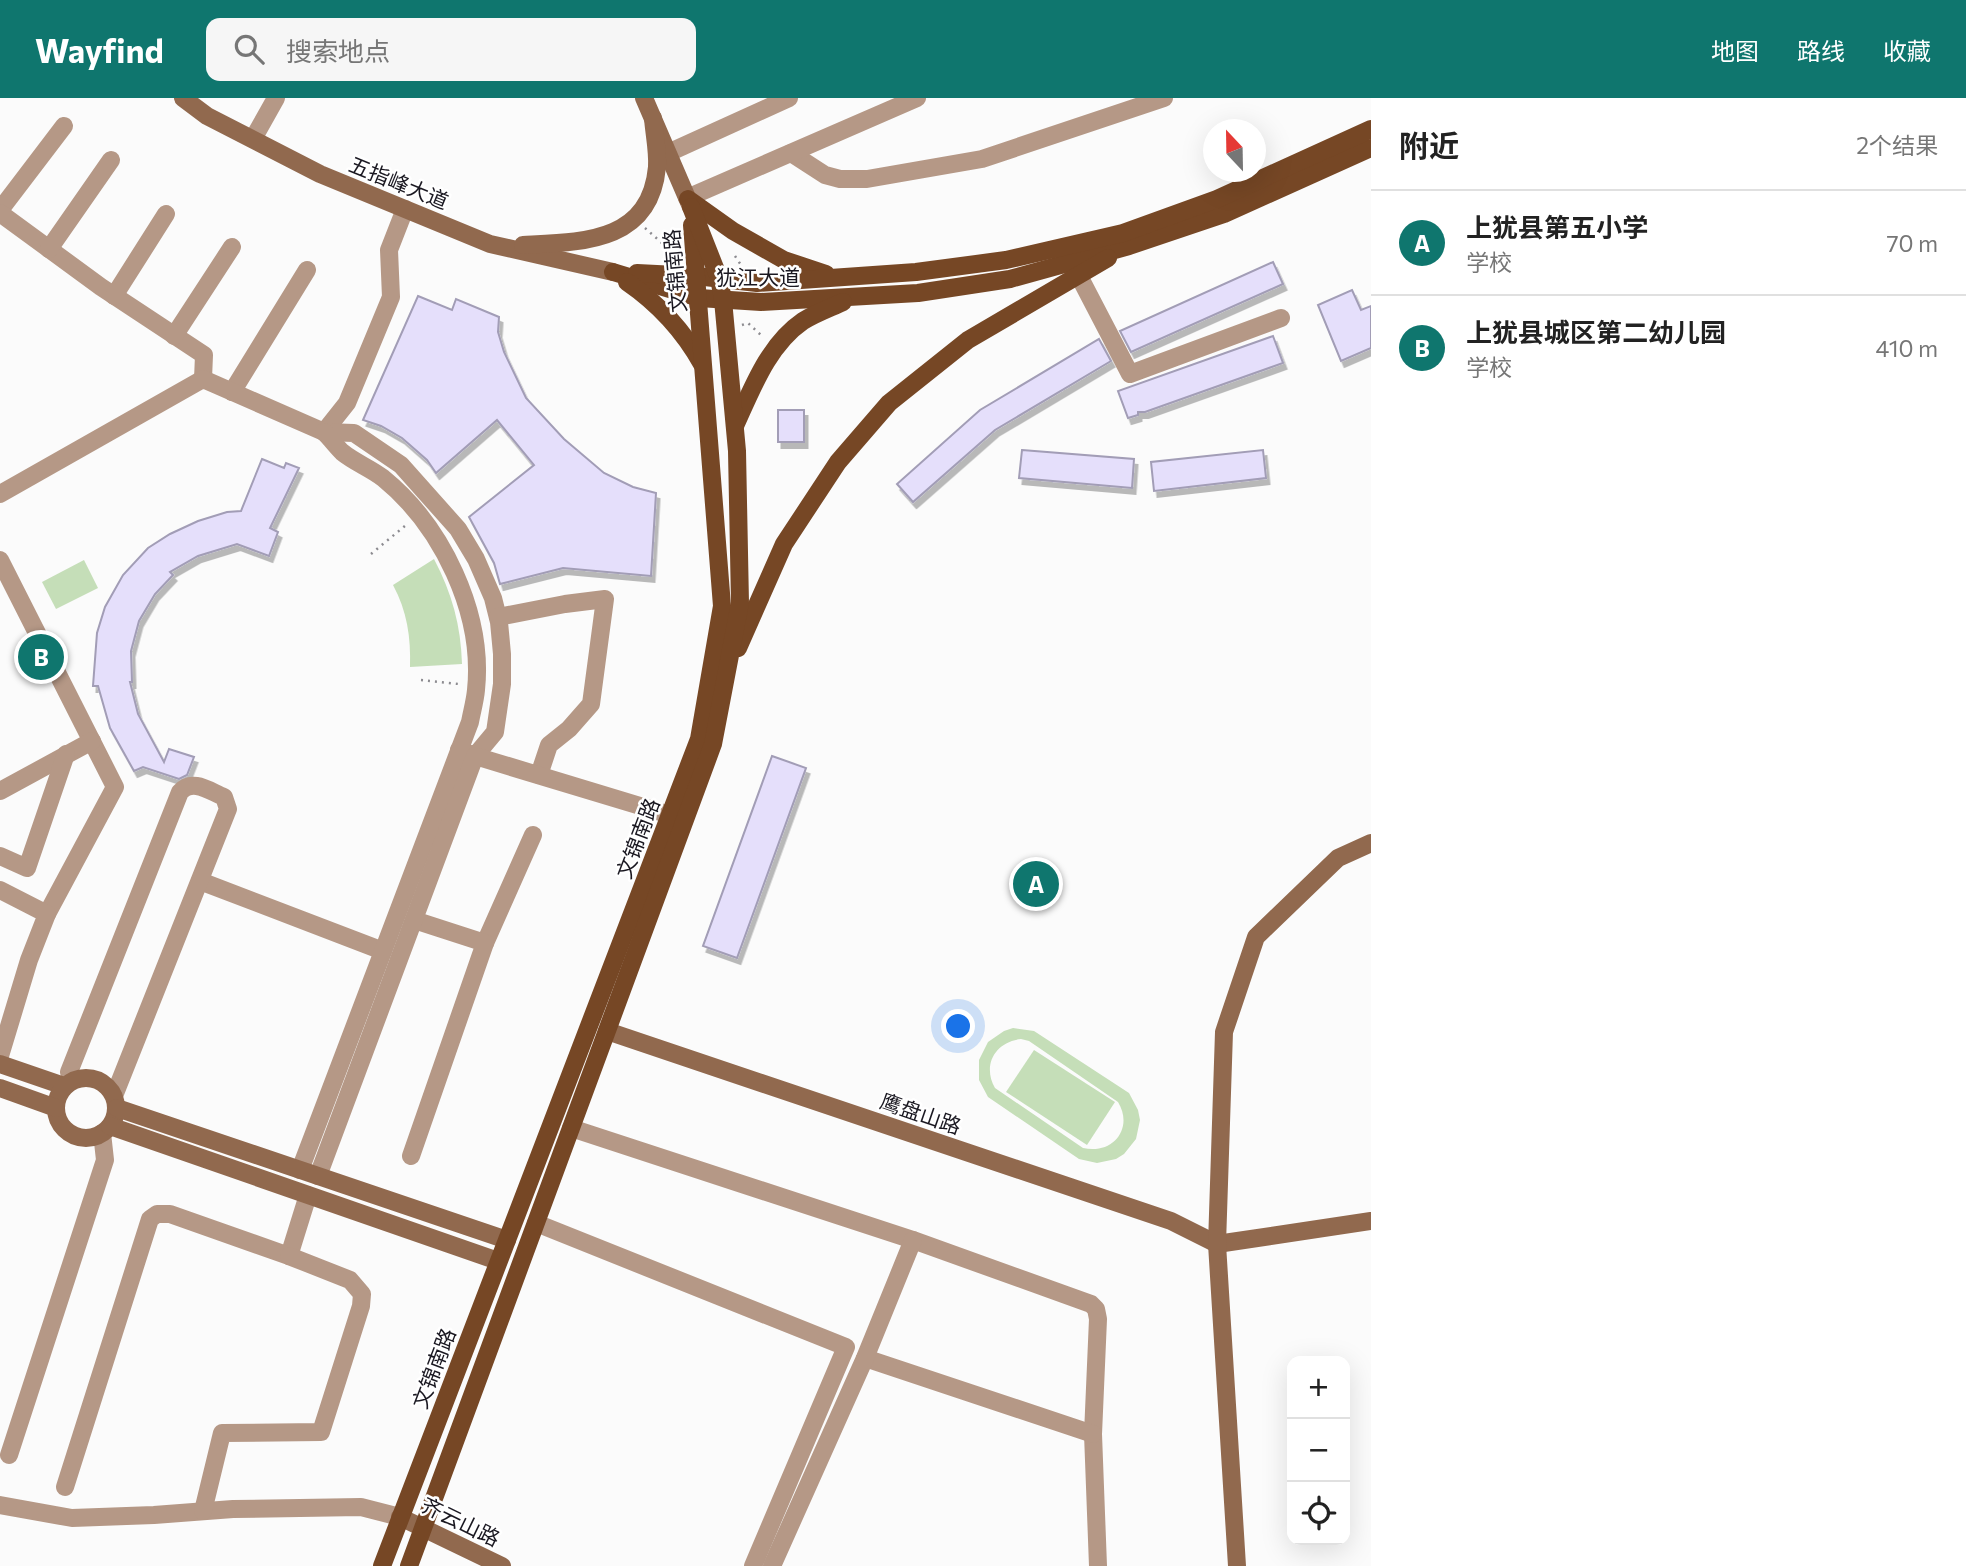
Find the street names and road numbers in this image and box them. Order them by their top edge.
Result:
street label: 五指峰大道 [346,151,452,213]
street label: 文锦南路 [658,228,690,314]
street label: 犹江大道 [716,264,800,289]
street label: 文锦南路 [610,794,664,882]
street label: 鹰盘山路 [877,1088,965,1138]
street label: 文锦南路 [406,1324,460,1412]
street label: 齐云山路 [418,1491,504,1551]

